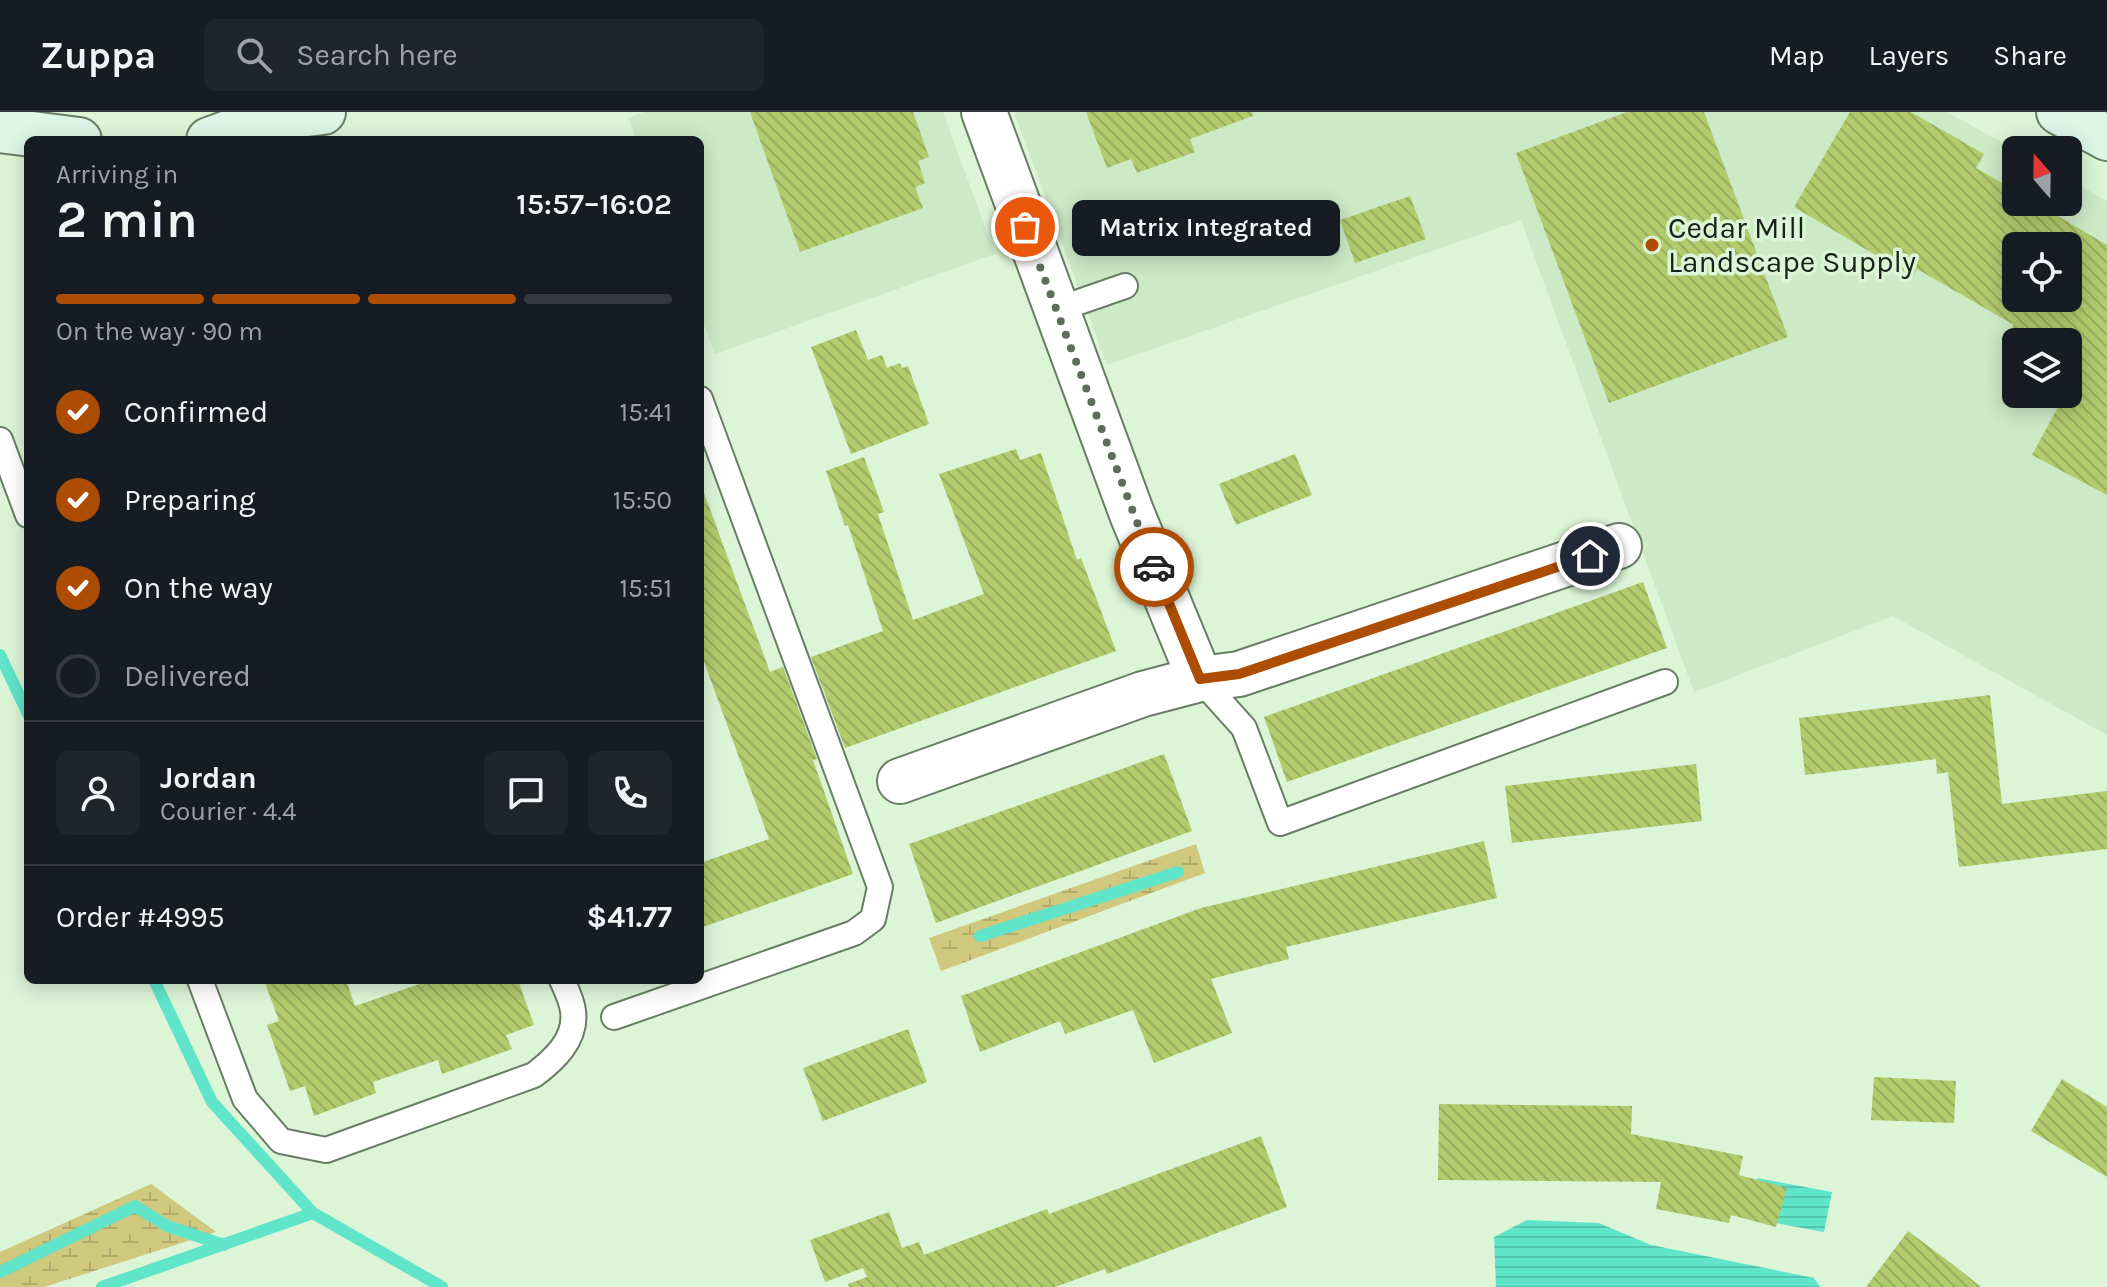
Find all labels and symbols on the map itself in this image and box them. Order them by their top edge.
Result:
north arrow [2002,136,2082,216]
pin [991,193,1059,261]
callout: Matrix Integrated [1073,199,1341,255]
place label: Cedar Mill Landscape Supply [1668,210,1916,280]
marker: Cedar Mill Landscape Supply [1643,236,1661,254]
pin [1556,522,1624,590]
courier [1114,527,1194,607]

